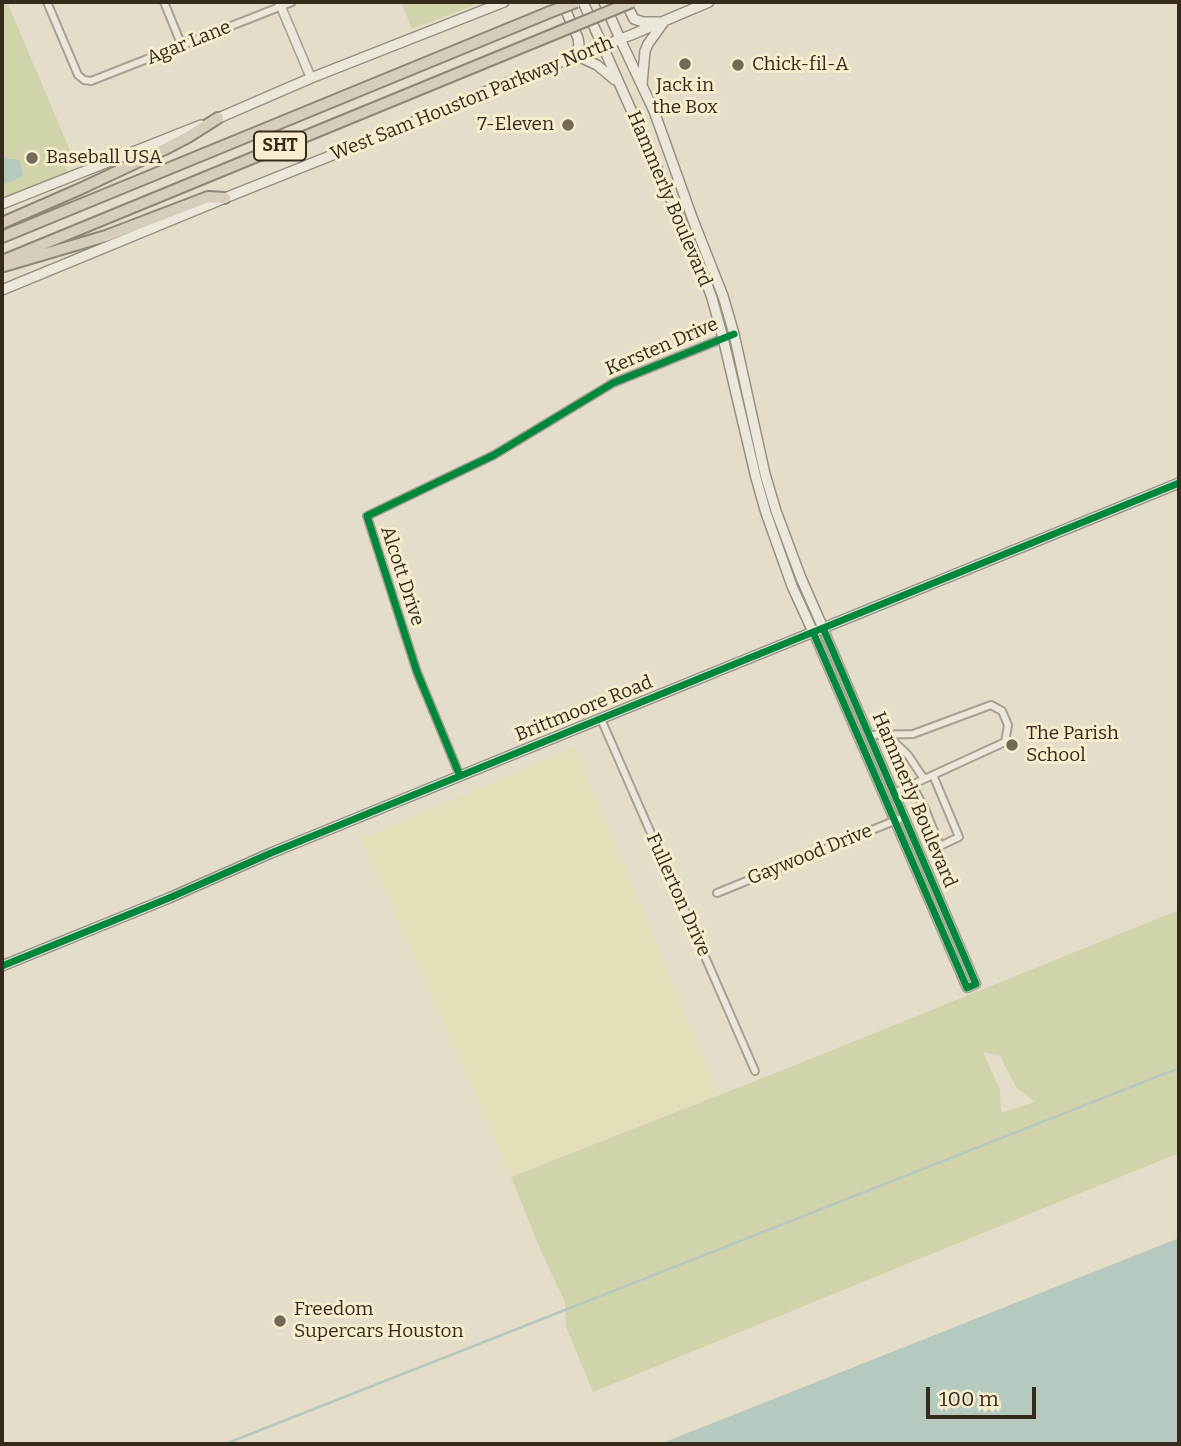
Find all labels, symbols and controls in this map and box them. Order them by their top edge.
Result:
street label: Agar Lane [143,16,235,70]
street label: West Sam Houston Parkway North [328,32,616,166]
place label: Chick-fil-A [752,54,849,76]
marker: Jack in the Box [677,56,693,72]
marker: Chick-fil-A [730,57,746,73]
place label: Jack in the Box [652,75,718,119]
street label: Hammerly Boulevard [622,108,716,290]
place label: 7-Eleven [477,114,554,136]
marker: 7-Eleven [560,117,576,133]
road number: SHT [254,132,306,160]
place label: Baseball USA [46,147,162,169]
marker: Baseball USA [24,150,40,166]
street label: Kersten Drive [602,313,722,381]
street label: Alcott Drive [375,523,429,629]
street label: Brittmoore Road [512,671,656,747]
street label: Hammerly Boulevard [867,709,961,891]
place label: The Parish School [1026,723,1119,767]
marker: The Parish School [1004,737,1020,753]
street label: Gaywood Drive [744,820,876,890]
street label: Fullerton Drive [641,830,715,960]
place label: Freedom Supercars Houston [294,1299,464,1343]
marker: Freedom Supercars Houston [272,1313,288,1329]
scale bar [929,1372,1039,1416]
text: 100 m [939,1386,999,1412]

